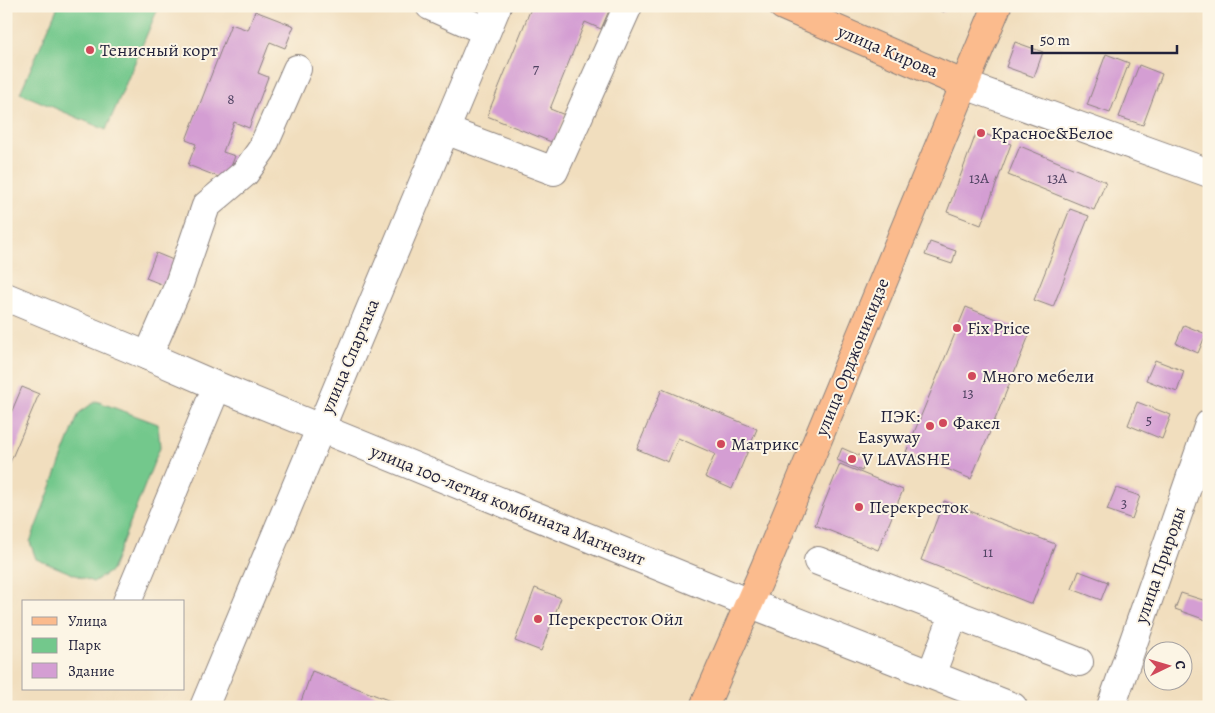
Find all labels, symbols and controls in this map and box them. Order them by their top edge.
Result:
street label: улица Кирова [833,19,943,83]
scale bar [1032,22,1178,54]
text: 50 m [1040,30,1070,50]
place label: Тенисный корт [100,38,218,62]
marker: Тенисный корт [84,44,96,56]
house number: 7 [533,59,540,79]
house number: 8 [227,89,235,109]
place label: Красное&Белое [991,121,1113,145]
marker: Красное&Белое [975,127,987,139]
house number: 13А [969,168,989,188]
house number: 13А [1047,168,1067,188]
street label: улица Орджоникидзе [809,275,895,440]
street label: улица Спартака [315,295,385,418]
place label: Fix Price [967,316,1030,340]
marker: Fix Price [951,322,963,334]
place label: Много мебели [982,364,1094,388]
marker: Много мебели [966,370,978,382]
house number: 13 [962,383,974,403]
place label: ПЭК: Easyway [858,404,921,449]
house number: 5 [1146,410,1152,430]
place label: Факел [953,411,1000,435]
marker: Факел [937,417,949,429]
marker: ПЭК: Easyway [924,420,936,432]
place label: Матрикс [731,432,799,456]
street label: улица 100-летия комбината Магнезит [366,438,649,571]
marker: Матрикс [715,438,727,450]
place label: V LAVASHE [861,447,950,471]
marker: V LAVASHE [846,453,858,465]
house number: 3 [1121,493,1127,513]
place label: Перекресток [869,495,969,519]
marker: Перекресток [853,501,865,513]
street label: улица Природы [1129,504,1191,627]
house number: 11 [983,542,993,562]
legend [22,600,185,690]
place label: Перекресток Ойл [548,607,683,631]
text: Улица [68,611,107,631]
marker: Перекресток Ойл [532,613,544,625]
text: Парк [68,635,101,655]
north arrow [1142,640,1192,690]
text: С [1171,660,1190,670]
text: Здание [68,661,115,681]

